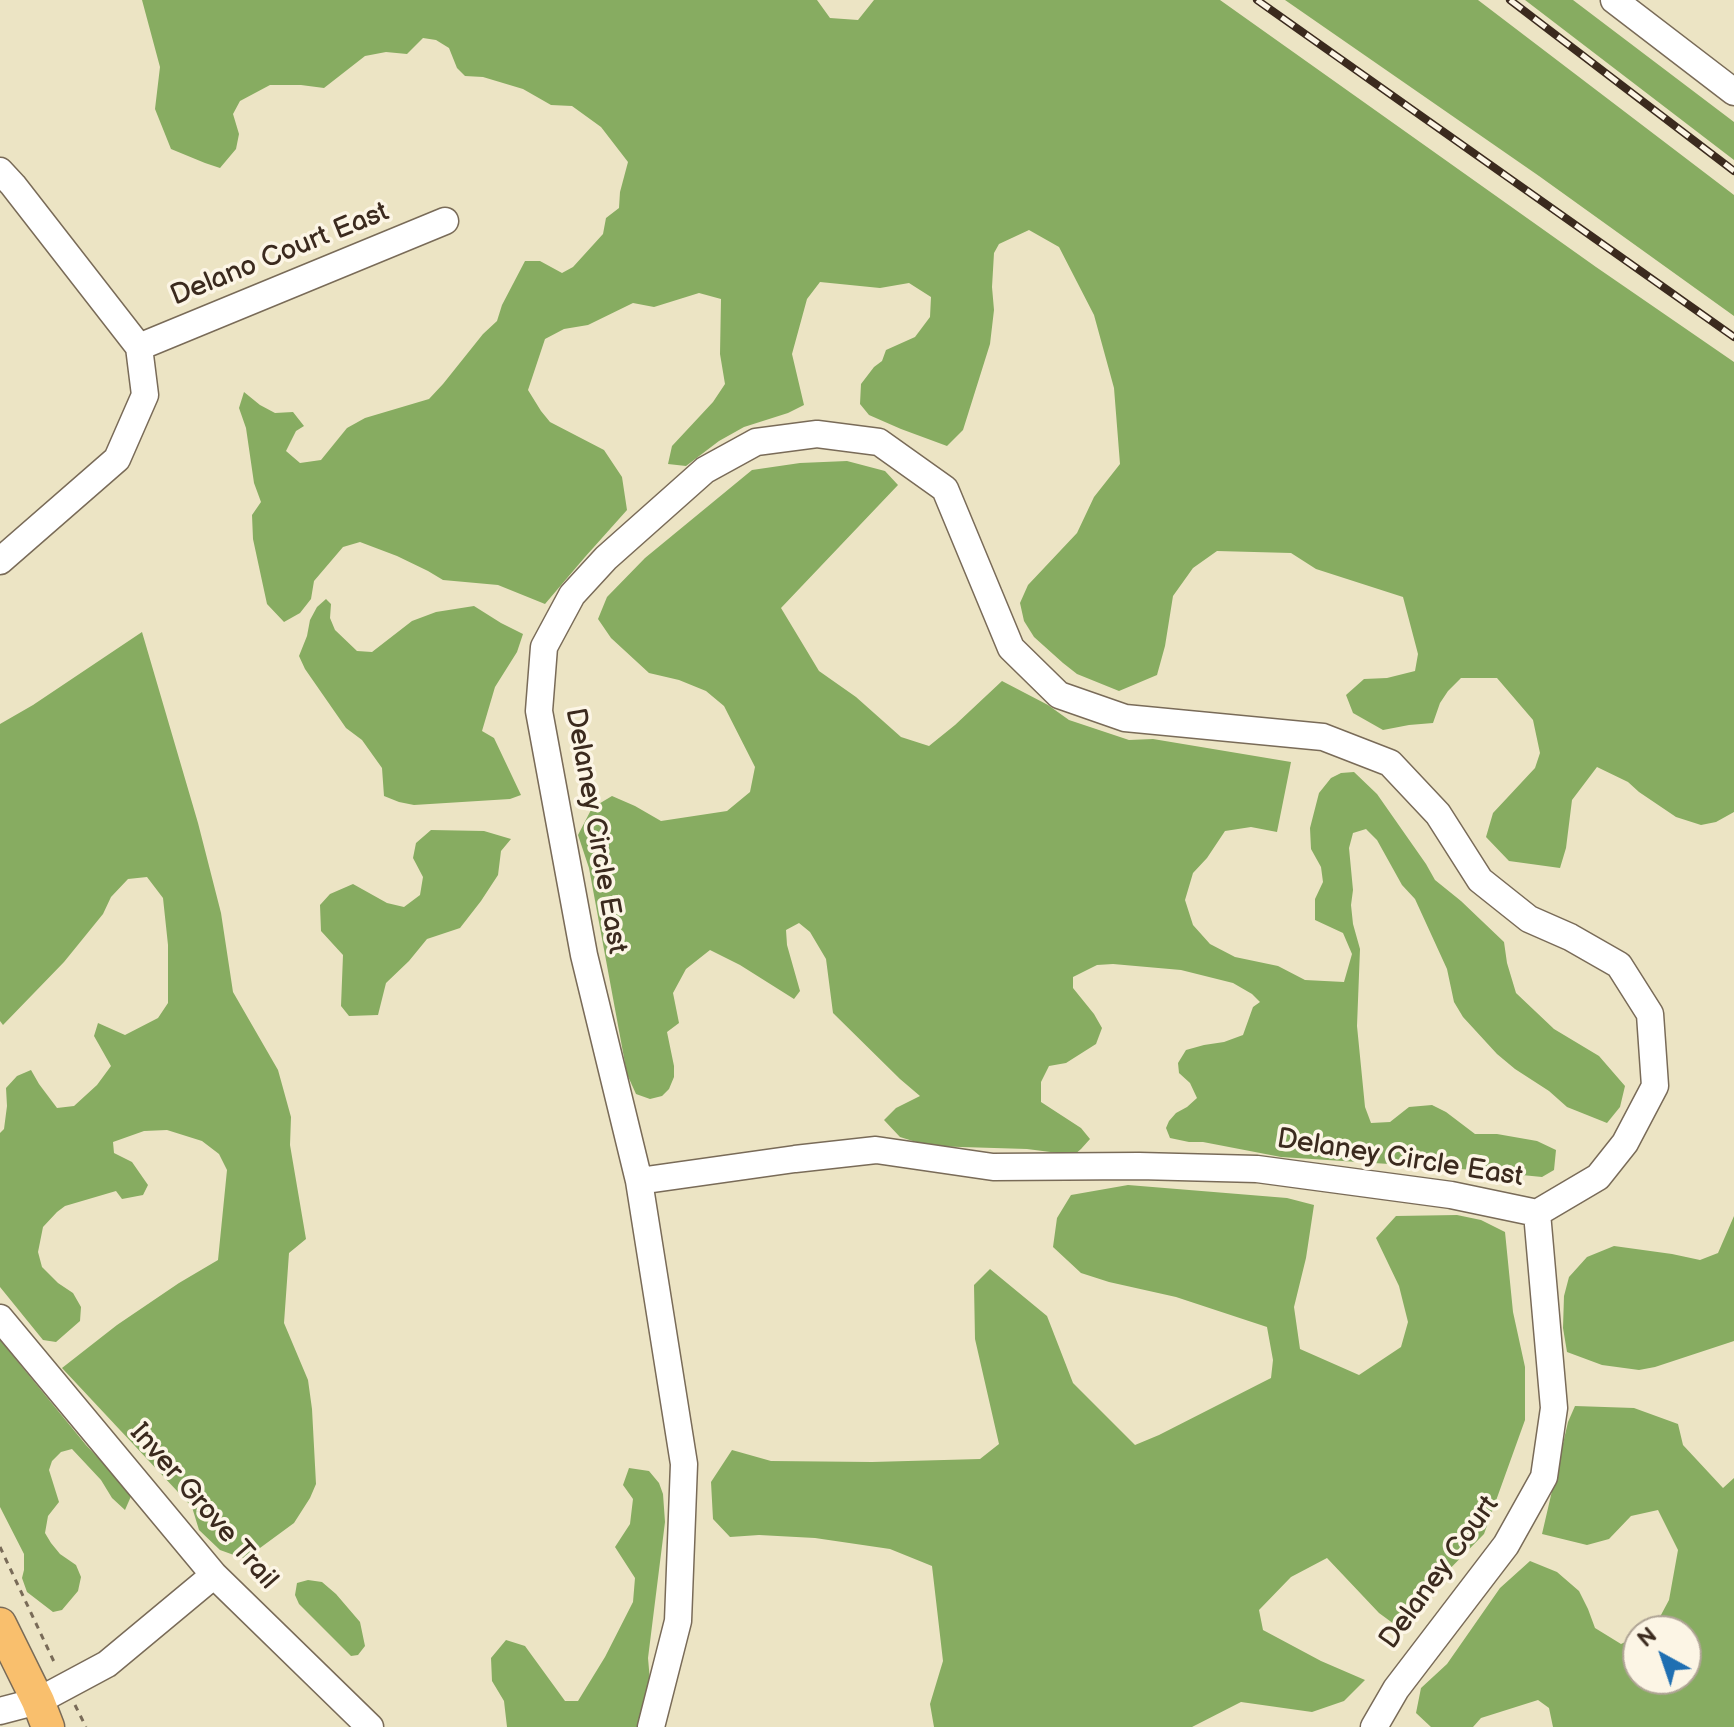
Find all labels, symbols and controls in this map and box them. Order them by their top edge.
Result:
street label: Delano Court East [166,196,394,314]
street label: Delaney Circle East [557,706,633,956]
street label: Delaney Circle East [1275,1123,1525,1195]
street label: Inver Grove Trail [122,1417,284,1597]
street label: Delaney Court [1373,1490,1507,1656]
north arrow [1622,1615,1702,1695]
text: N [1633,1622,1663,1653]

